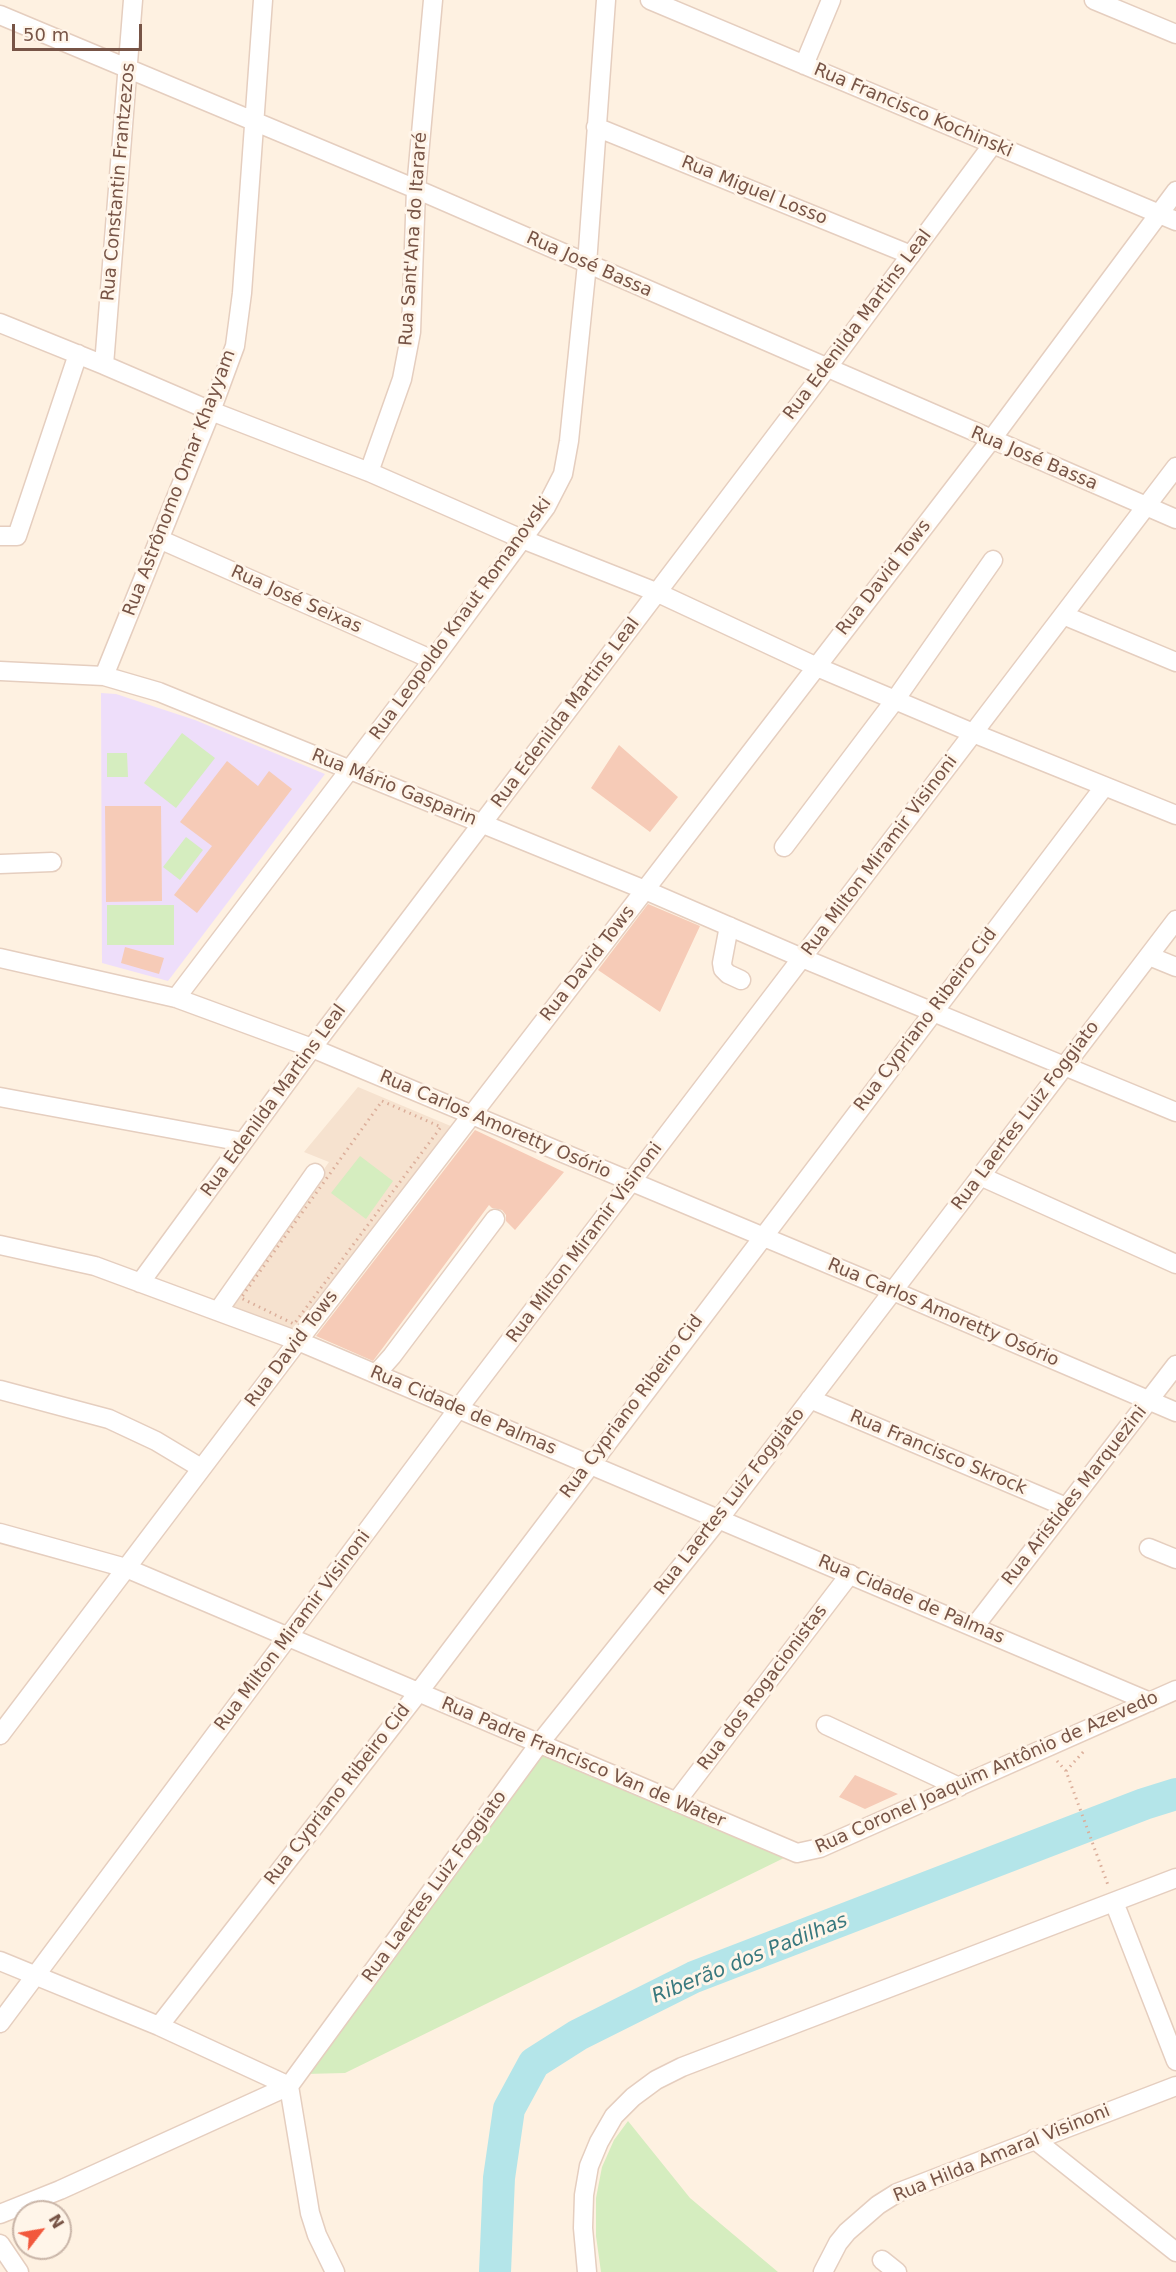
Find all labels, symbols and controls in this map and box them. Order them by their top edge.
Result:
scale bar [15,12,146,50]
text: 50 m [23,24,69,45]
street label: Rua Francisco Kochinski [810,59,1016,163]
street label: Rua Constantin Frantzezos [98,62,140,302]
street label: Rua Sant'Ana do Itararé [396,131,432,347]
street label: Rua Miguel Losso [678,152,830,230]
street label: Rua Edenilda Martins Leal [779,226,937,424]
street label: Rua José Bassa [523,228,655,302]
street label: Rua Astrônomo Omar Khayyam [119,347,241,619]
street label: Rua José Bassa [967,423,1101,495]
street label: Rua Leopoldo Knaut Romanovski [366,493,556,745]
street label: Rua David Tows [832,516,936,640]
street label: Rua José Seixas [227,561,365,639]
street label: Rua Edenilda Martins Leal [487,614,645,812]
street label: Rua Mário Gasparin [308,745,480,831]
street label: Rua Milton Miramir Visinoni [798,752,962,960]
street label: Rua David Tows [536,902,640,1026]
street label: Rua Cypriano Ribeiro Cid [850,924,1002,1116]
street label: Rua Edenilda Martins Leal [197,1001,351,1201]
street label: Rua Laertes Luiz Foggiato [948,1017,1104,1215]
street label: Rua Carlos Amoretty Osório [376,1066,614,1184]
street label: Rua Milton Miramir Visinoni [503,1139,667,1347]
street label: Rua Carlos Amoretty Osório [824,1254,1062,1372]
street label: Rua David Tows [241,1286,343,1412]
street label: Rua Cypriano Ribeiro Cid [556,1311,708,1503]
street label: Rua Cidade de Palmas [367,1362,559,1460]
street label: Rua Aristides Marquezini [998,1402,1152,1590]
street label: Rua Laertes Luiz Foggiato [650,1404,810,1600]
street label: Rua Francisco Skrock [846,1406,1030,1500]
street label: Rua Milton Miramir Visinoni [211,1527,375,1735]
street label: Rua Cidade de Palmas [815,1551,1007,1649]
street label: Rua dos Rogacionistas [694,1601,832,1775]
street label: Rua Coronel Joaquim Antônio de Azevedo [812,1687,1162,1859]
street label: Rua Padre Francisco Van de Water [438,1693,728,1833]
street label: Rua Cypriano Ribeiro Cid [261,1700,415,1890]
street label: Rua Laertes Luiz Foggiato [358,1787,512,1987]
water label: Riberão dos Padilhas [649,1909,851,2009]
street label: Rua Hilda Amaral Visinoni [891,2101,1113,2207]
north arrow [12,2200,72,2260]
text: N [45,2211,68,2232]

